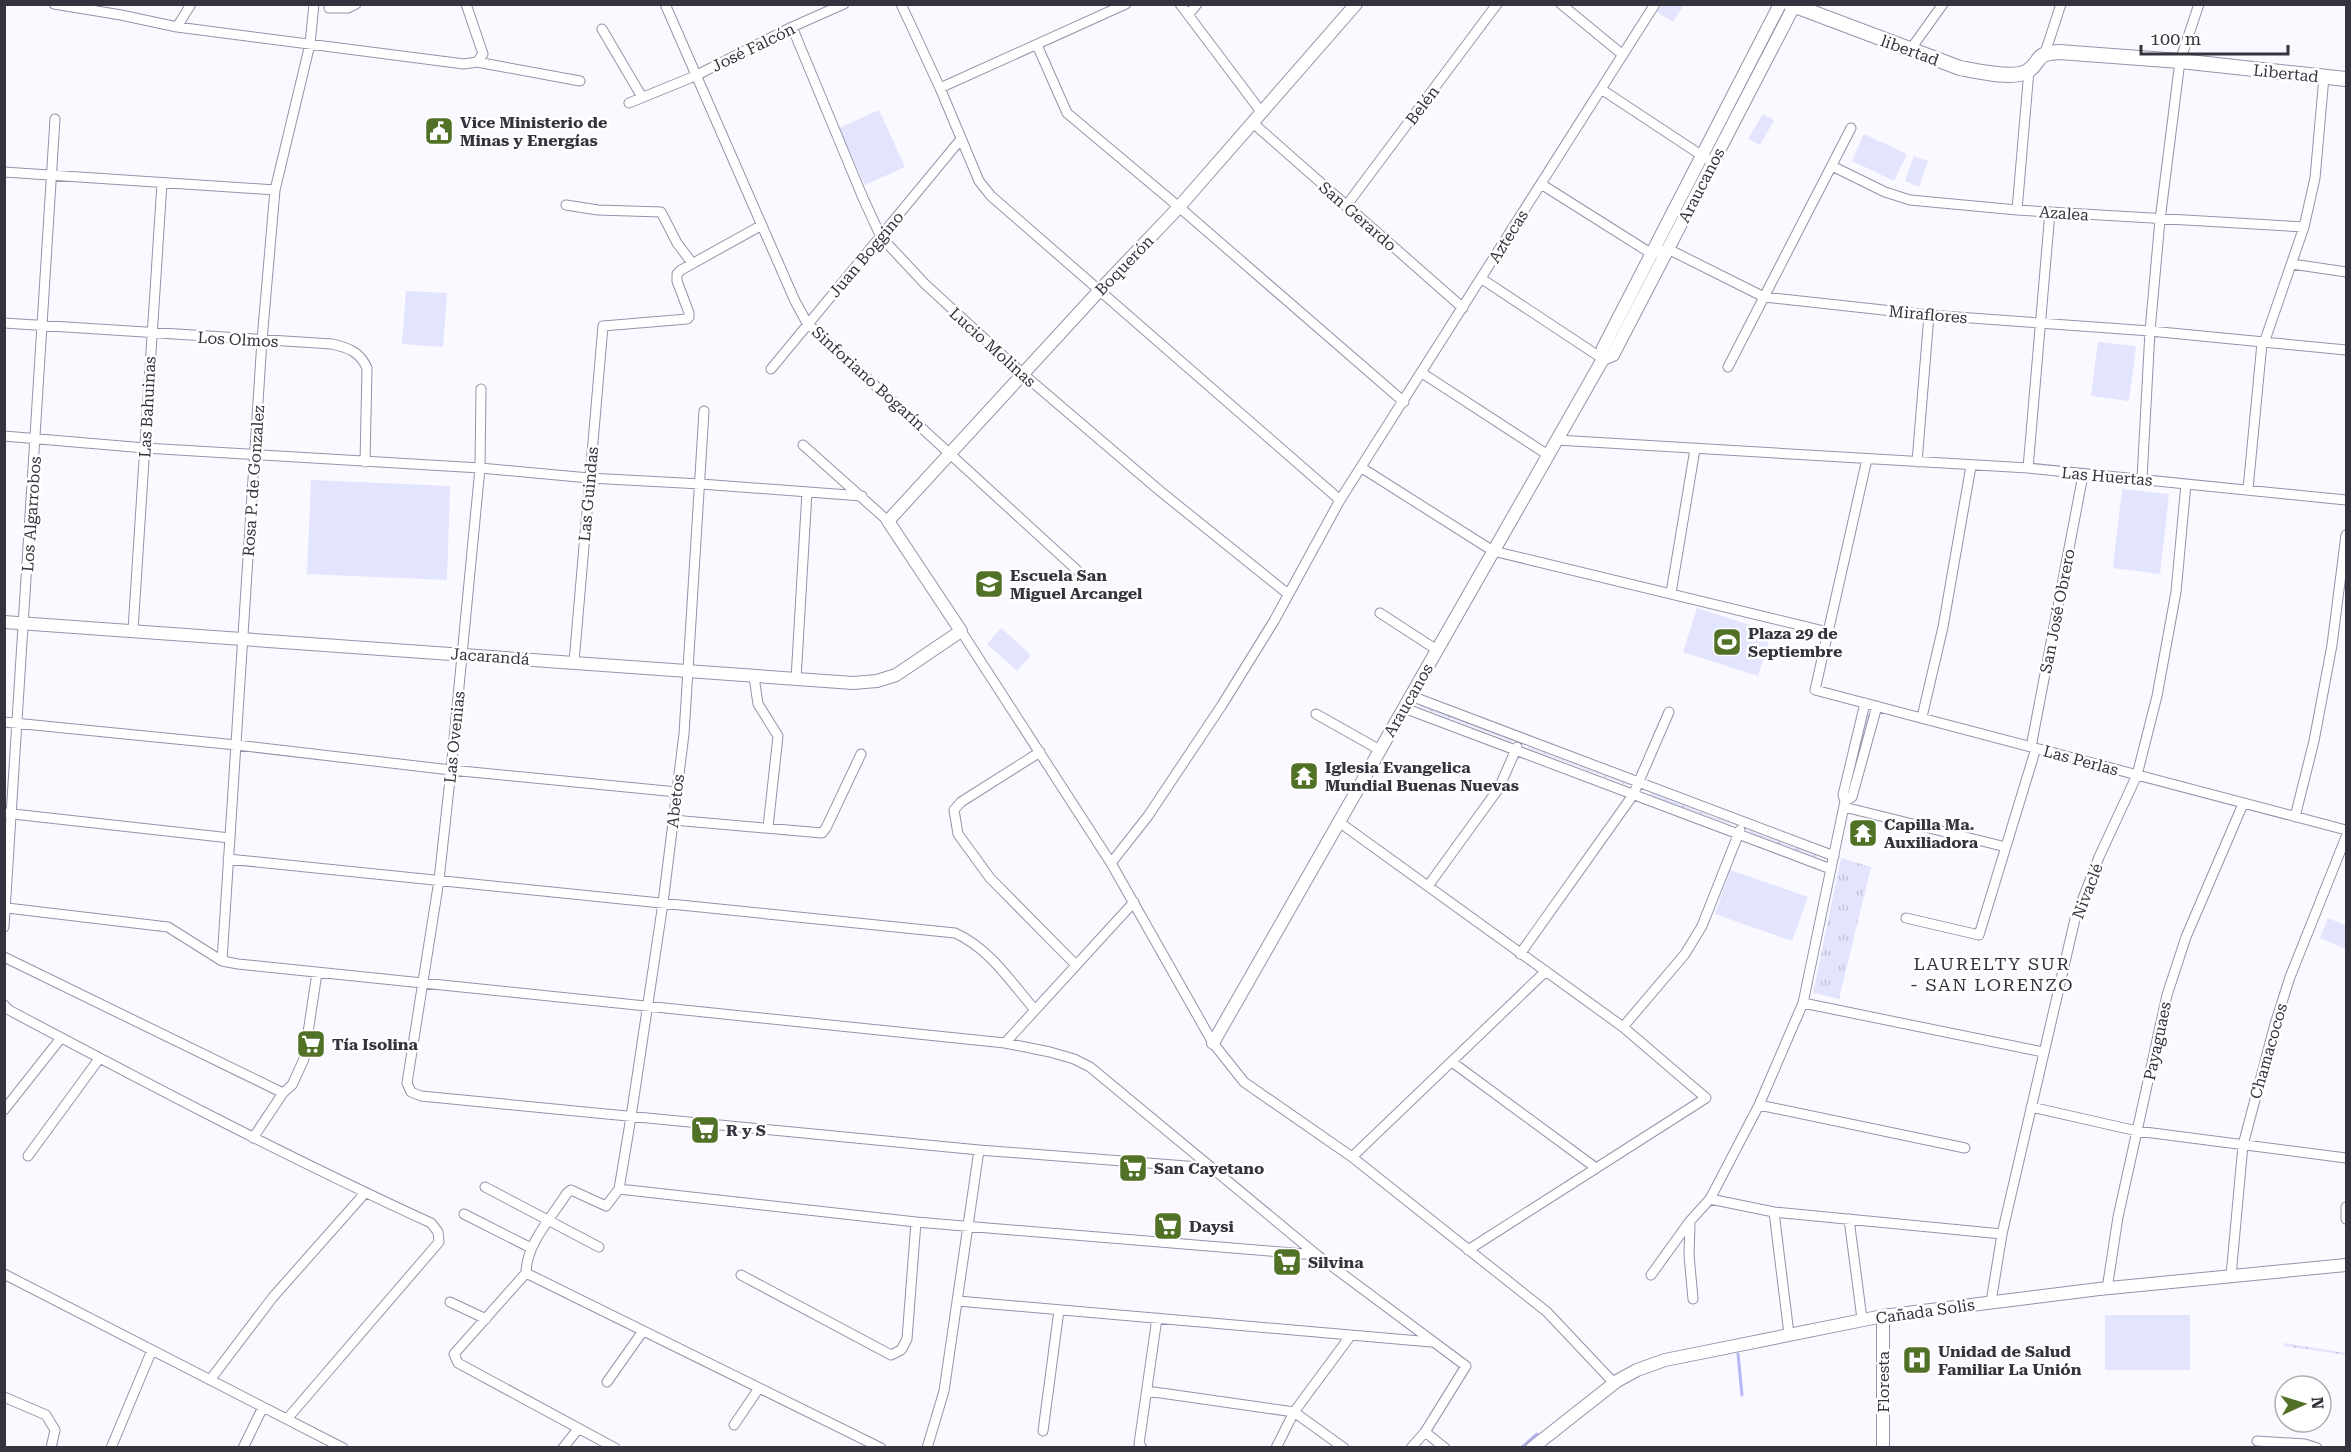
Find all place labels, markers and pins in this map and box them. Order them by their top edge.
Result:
place label: Vice Ministerio de Minas y Energías [460,113,607,150]
public building icon: Vice Ministerio de Minas y Energías [423,115,455,147]
place label: Escuela San Miguel Arcangel [1010,566,1143,603]
school or university icon: Escuela San Miguel Arcangel [973,568,1005,600]
place label: Plaza 29 de Septiembre [1748,624,1842,661]
sports icon: Plaza 29 de Septiembre [1711,626,1743,658]
place label: Iglesia Evangelica Mundial Buenas Nuevas [1325,758,1519,795]
temple icon: Iglesia Evangelica Mundial Buenas Nuevas [1288,760,1320,792]
place label: Capilla Ma. Auxiliadora [1884,815,1979,852]
temple icon: Capilla Ma. Auxiliadora [1847,817,1879,849]
supermarket icon: Tía Isolina [295,1028,327,1060]
place label: Tía Isolina [332,1035,419,1054]
supermarket icon: R y S [689,1114,721,1146]
place label: R y S [726,1121,766,1140]
supermarket icon: San Cayetano [1117,1152,1149,1184]
place label: San Cayetano [1154,1159,1264,1178]
supermarket icon: Daysi [1152,1210,1184,1242]
place label: Daysi [1189,1217,1235,1236]
supermarket icon: Silvina [1271,1246,1303,1278]
place label: Silvina [1308,1253,1364,1272]
place label: Unidad de Salud Familiar La Unión [1938,1342,2082,1379]
hospital icon: Unidad de Salud Familiar La Unión [1901,1344,1933,1376]

